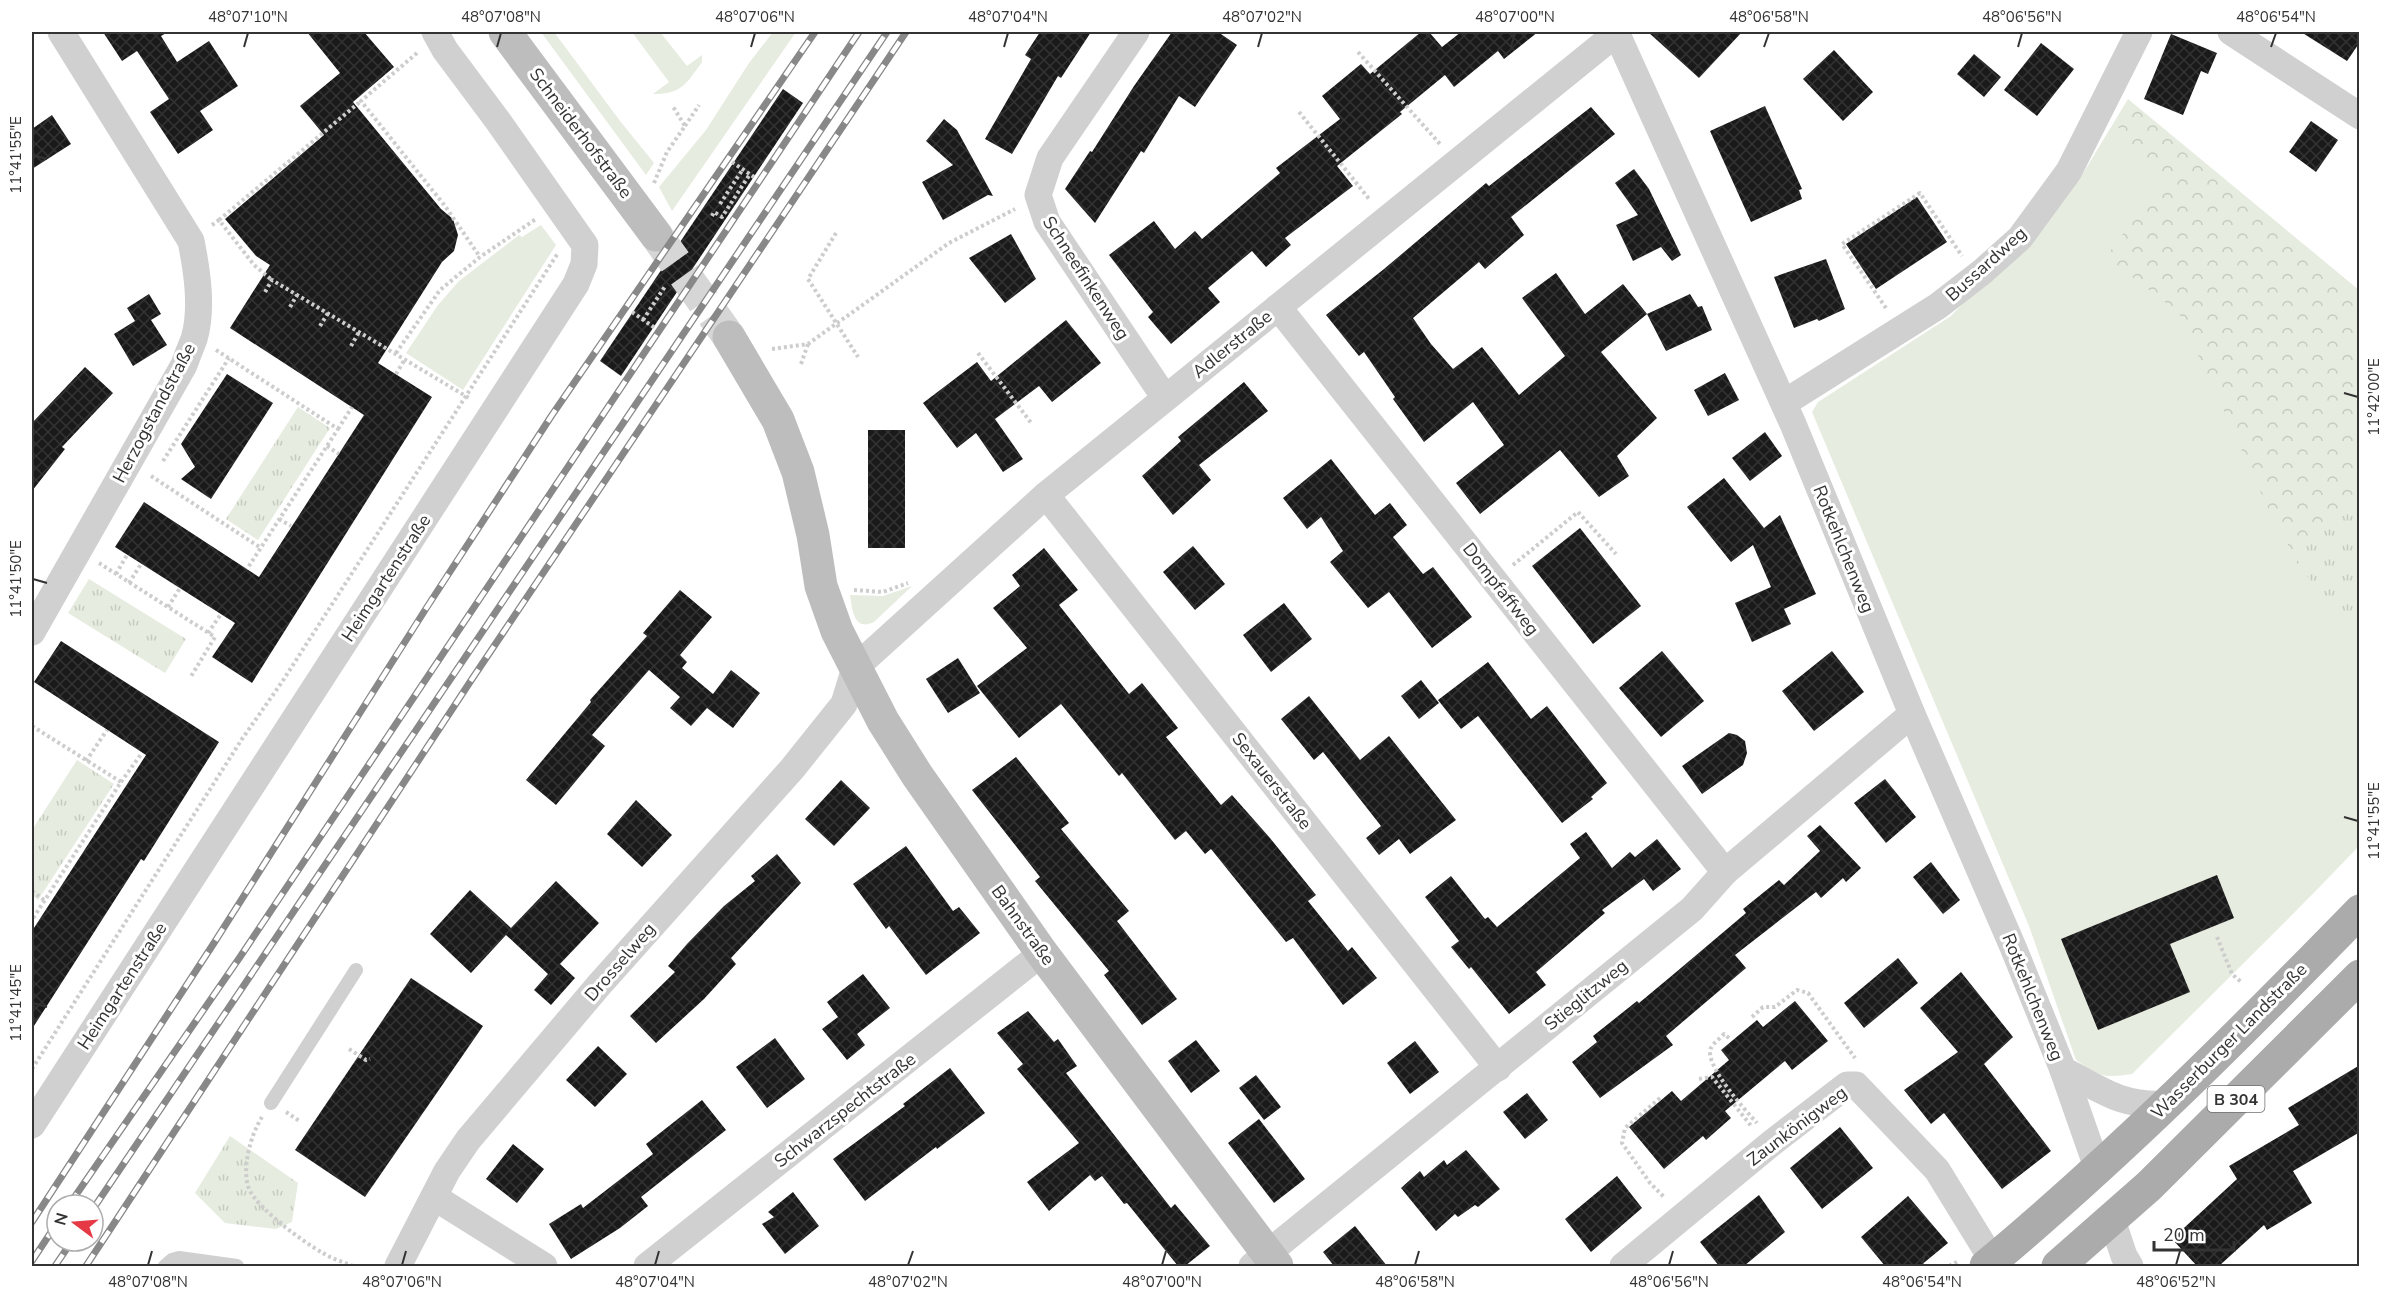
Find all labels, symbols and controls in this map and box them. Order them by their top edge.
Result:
text: 48°07'10"N [208,7,288,27]
text: 48°07'08"N [461,7,541,27]
text: 48°07'06"N [715,7,795,27]
text: 48°07'04"N [968,7,1048,27]
text: 48°07'02"N [1222,7,1302,27]
text: 48°07'00"N [1475,7,1555,27]
text: 48°06'58"N [1729,7,1809,27]
text: 48°06'56"N [1982,7,2062,27]
text: 48°06'54"N [2236,7,2316,27]
street label: Schneiderhofstraße [524,63,638,203]
text: 11°41'55"E [6,116,26,194]
street label: Schneefinkenweg [1037,212,1135,344]
street label: Bussardweg [1940,221,2032,307]
street label: Adlerstraße [1187,304,1277,384]
street label: Herzogstandstraße [107,339,201,487]
text: 11°42'00"E [2364,358,2384,436]
street label: Rotkehlchenweg [1808,482,1880,616]
street label: Heimgartenstraße [336,510,436,646]
street label: Dompfaffweg [1457,538,1545,640]
text: 11°41'50"E [6,540,26,618]
street label: Sexauerstraße [1227,728,1317,834]
text: 11°41'55"E [2364,782,2384,860]
street label: Bahnstraße [986,880,1060,970]
street label: Heimgartenstraße [72,918,172,1054]
street label: Drosselweg [579,918,661,1006]
street label: Rotkehlchenweg [1997,930,2069,1064]
street label: Stieglitzweg [1539,954,1633,1036]
street label: Wasserburger Landstraße [2146,958,2312,1124]
text: 11°41'45"E [6,964,26,1042]
street label: Schwarzspechtstraße [769,1047,921,1173]
street label: Zaunkönigweg [1742,1081,1852,1171]
road number: B 304 [2208,1086,2264,1112]
north arrow [45,1193,105,1253]
text: N [49,1210,74,1228]
scale bar [2154,1214,2234,1252]
text: 20 m [2163,1223,2205,1247]
text: 48°07'08"N [108,1272,188,1292]
text: 48°07'06"N [362,1272,442,1292]
text: 48°07'04"N [615,1272,695,1292]
text: 48°07'02"N [868,1272,948,1292]
text: 48°07'00"N [1122,1272,1202,1292]
text: 48°06'58"N [1375,1272,1455,1292]
text: 48°06'56"N [1629,1272,1709,1292]
text: 48°06'54"N [1882,1272,1962,1292]
text: 48°06'52"N [2136,1272,2216,1292]

